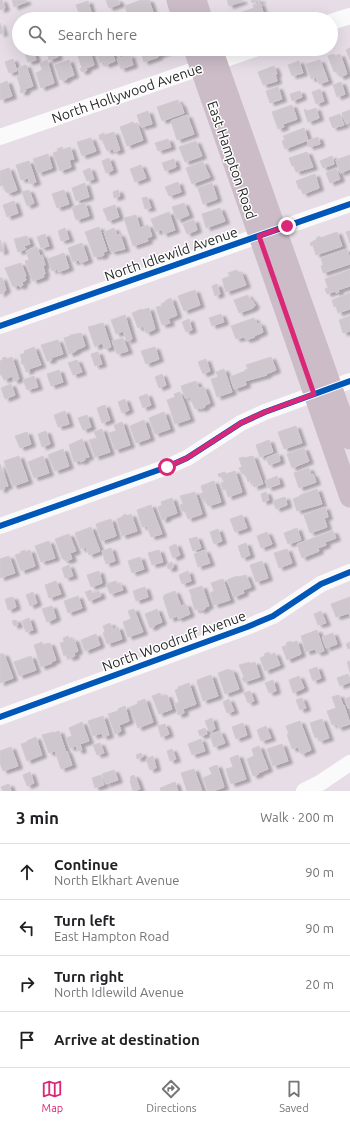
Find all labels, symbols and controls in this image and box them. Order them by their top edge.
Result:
search box [12,12,338,56]
icon: search [26,23,48,45]
text: Search here [58,26,137,43]
street label: North Hollywood Avenue [50,60,204,126]
street label: East Hampton Road [204,99,260,221]
route end [278,217,296,235]
street label: North Idlewild Avenue [102,224,240,284]
route start [158,458,176,476]
street label: North Woodruff Avenue [100,608,248,674]
text: 3 min [16,808,59,827]
text: Walk · 200 m [260,810,334,824]
text: Continue [54,856,118,873]
icon: ahead [16,861,38,883]
text: 90 m [305,865,334,879]
text: North Elkhart Avenue [54,873,180,887]
text: Turn left [54,912,115,929]
icon: left [16,917,38,939]
text: 90 m [305,921,334,935]
text: East Hampton Road [54,929,169,943]
text: Turn right [54,968,124,985]
icon: right [16,973,38,995]
text: 20 m [305,977,334,991]
text: North Idlewild Avenue [54,985,184,999]
icon: arrive [16,1029,38,1051]
text: Arrive at destination [54,1031,200,1048]
tab: Map [41,1078,63,1114]
tab: Directions [146,1078,197,1114]
tab: Saved [279,1078,309,1114]

